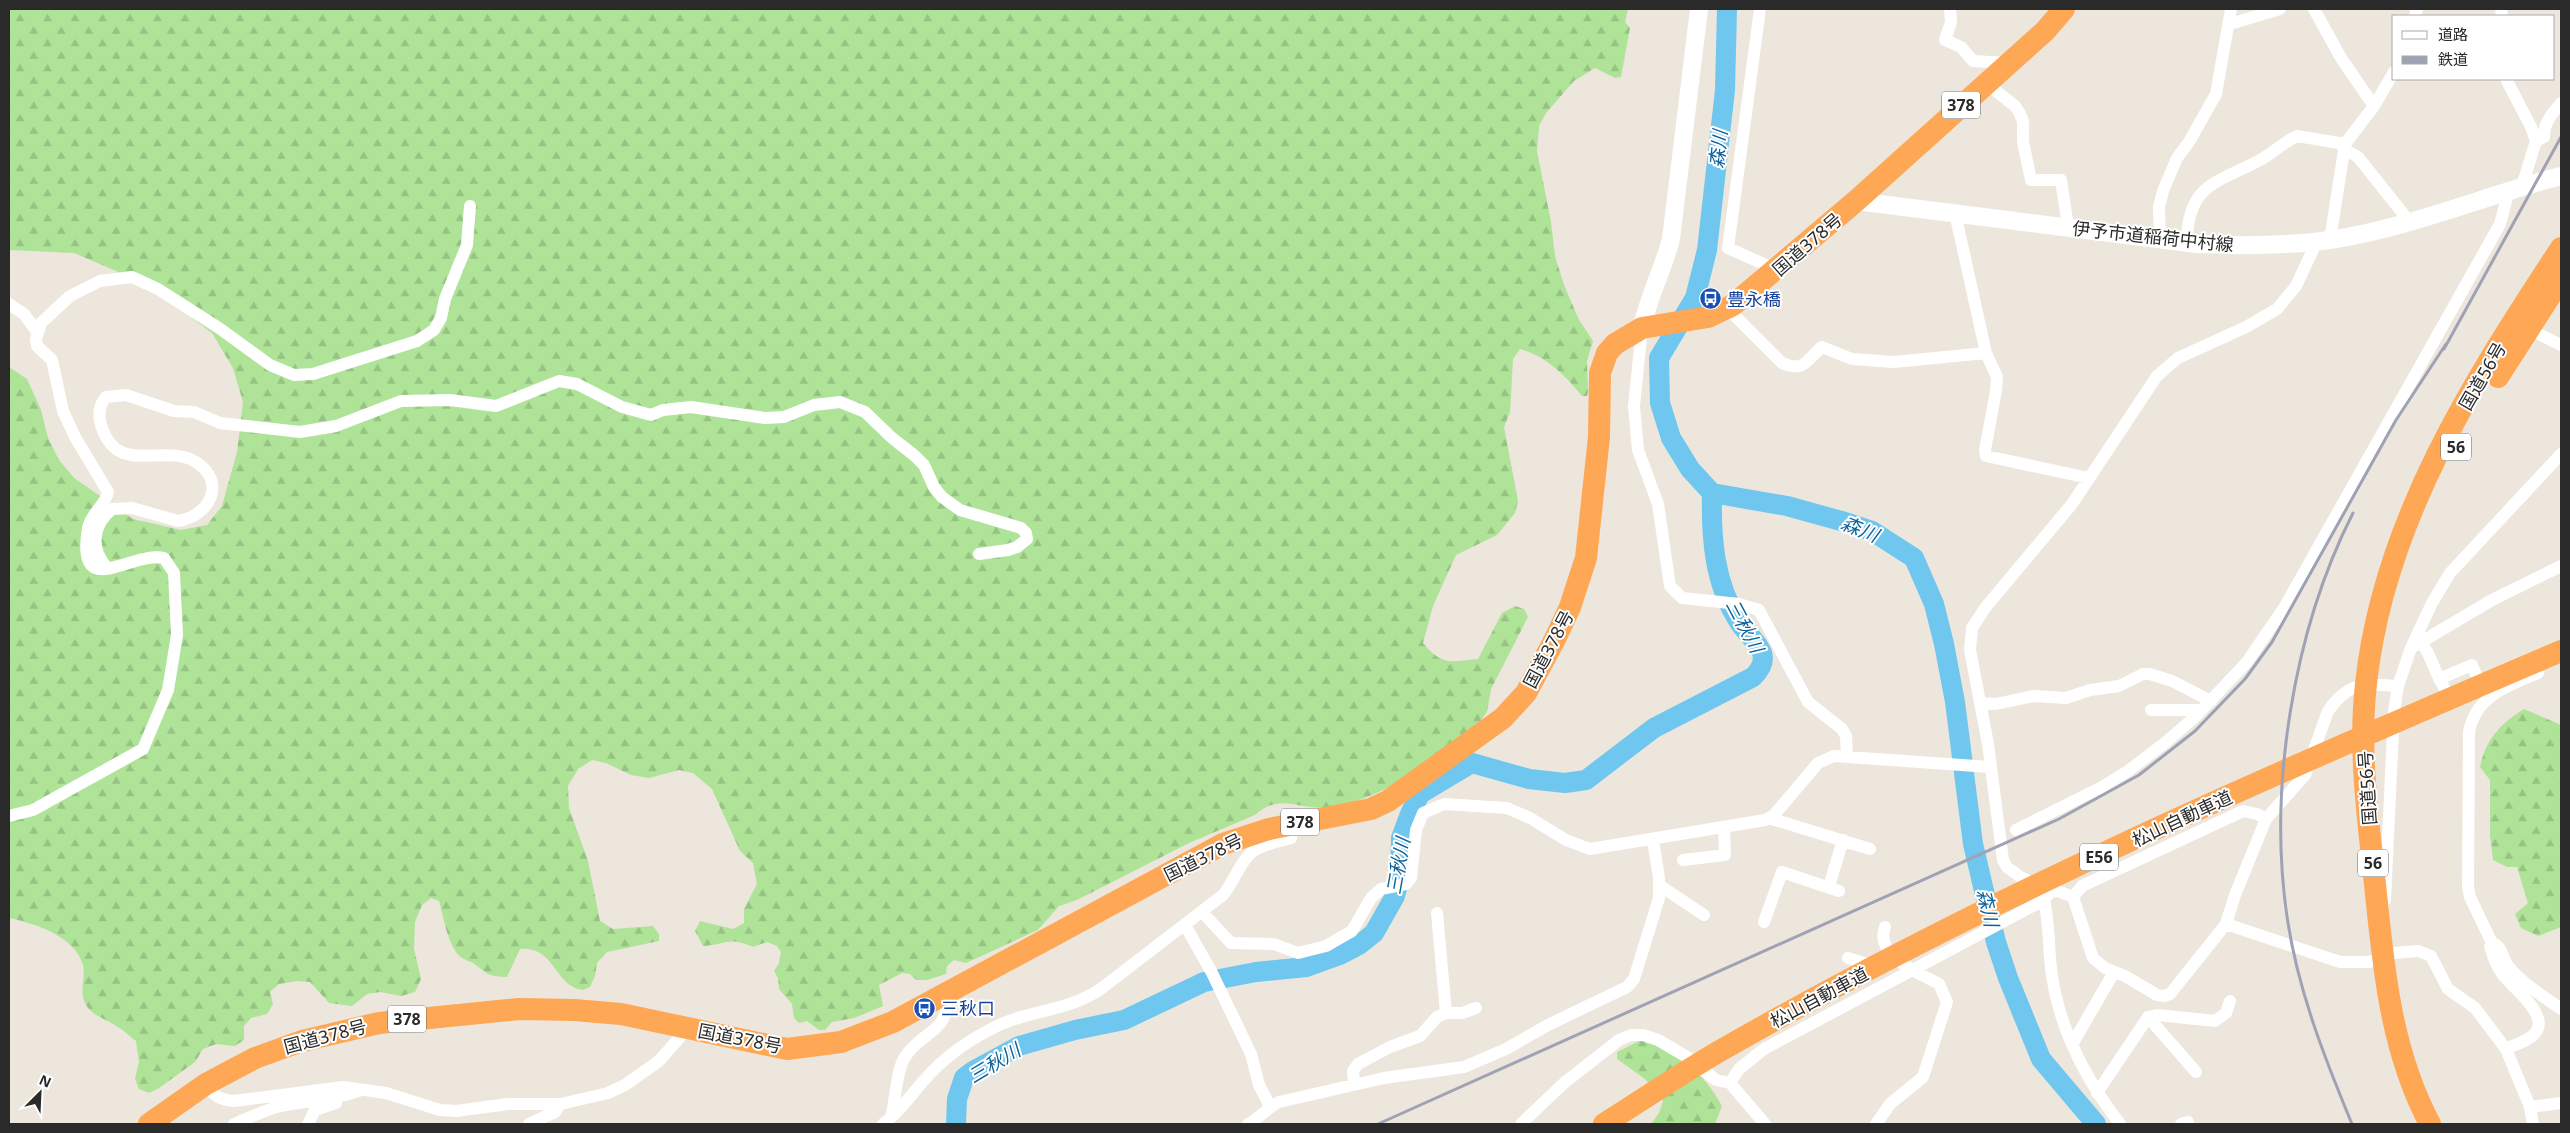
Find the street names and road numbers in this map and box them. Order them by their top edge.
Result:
road number: 378 [1942,92,1980,118]
street label: 国道378号 [1767,207,1847,281]
street label: 伊予市道稲荷中村線 [2071,216,2235,256]
street label: 国道56号 [2453,338,2511,414]
road number: 56 [2441,434,2471,461]
street label: 国道378号 [1517,606,1579,692]
street label: 国道56号 [2352,750,2382,826]
street label: 松山自動車道 [2128,784,2236,852]
road number: 378 [1281,809,1319,836]
street label: 国道378号 [1160,828,1246,886]
road number: E56 [2080,844,2118,870]
road number: 56 [2358,850,2388,876]
street label: 松山自動車道 [1766,961,1872,1033]
road number: 378 [388,1006,426,1032]
street label: 国道378号 [281,1013,369,1059]
street label: 国道378号 [696,1018,784,1058]

